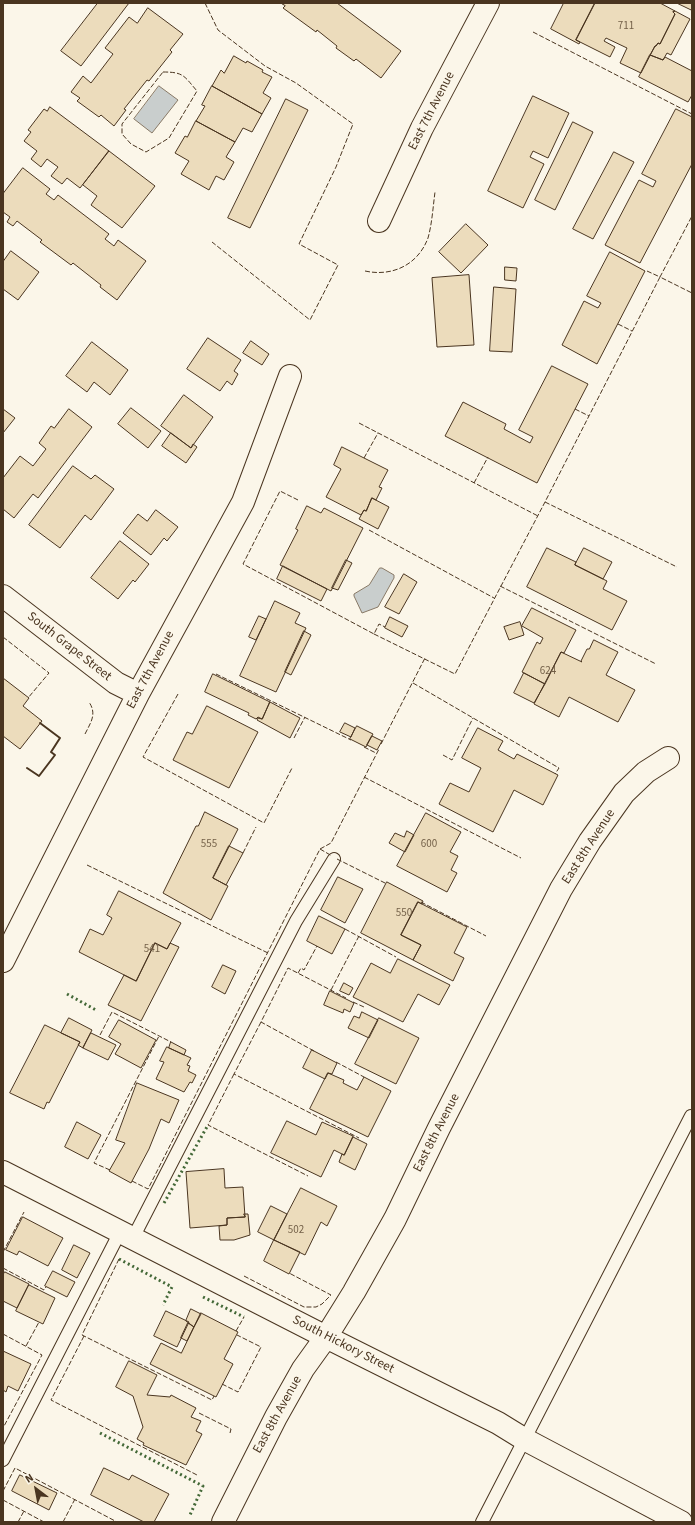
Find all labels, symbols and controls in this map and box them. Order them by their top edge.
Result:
house number: 711 [618,20,634,34]
street label: East 7th Avenue [405,69,459,153]
street label: South Grape Street [24,609,114,685]
street label: East 7th Avenue [124,628,178,712]
house number: 624 [540,665,556,679]
street label: East 8th Avenue [559,807,619,887]
house number: 555 [201,838,217,852]
house number: 600 [421,838,437,852]
house number: 550 [396,907,412,921]
house number: 541 [144,943,160,957]
street label: East 8th Avenue [410,1091,464,1175]
house number: 502 [288,1224,304,1238]
street label: South Hickory Street [290,1313,396,1377]
street label: East 8th Avenue [250,1374,306,1456]
north arrow [16,1469,56,1509]
text: N [22,1470,36,1487]

